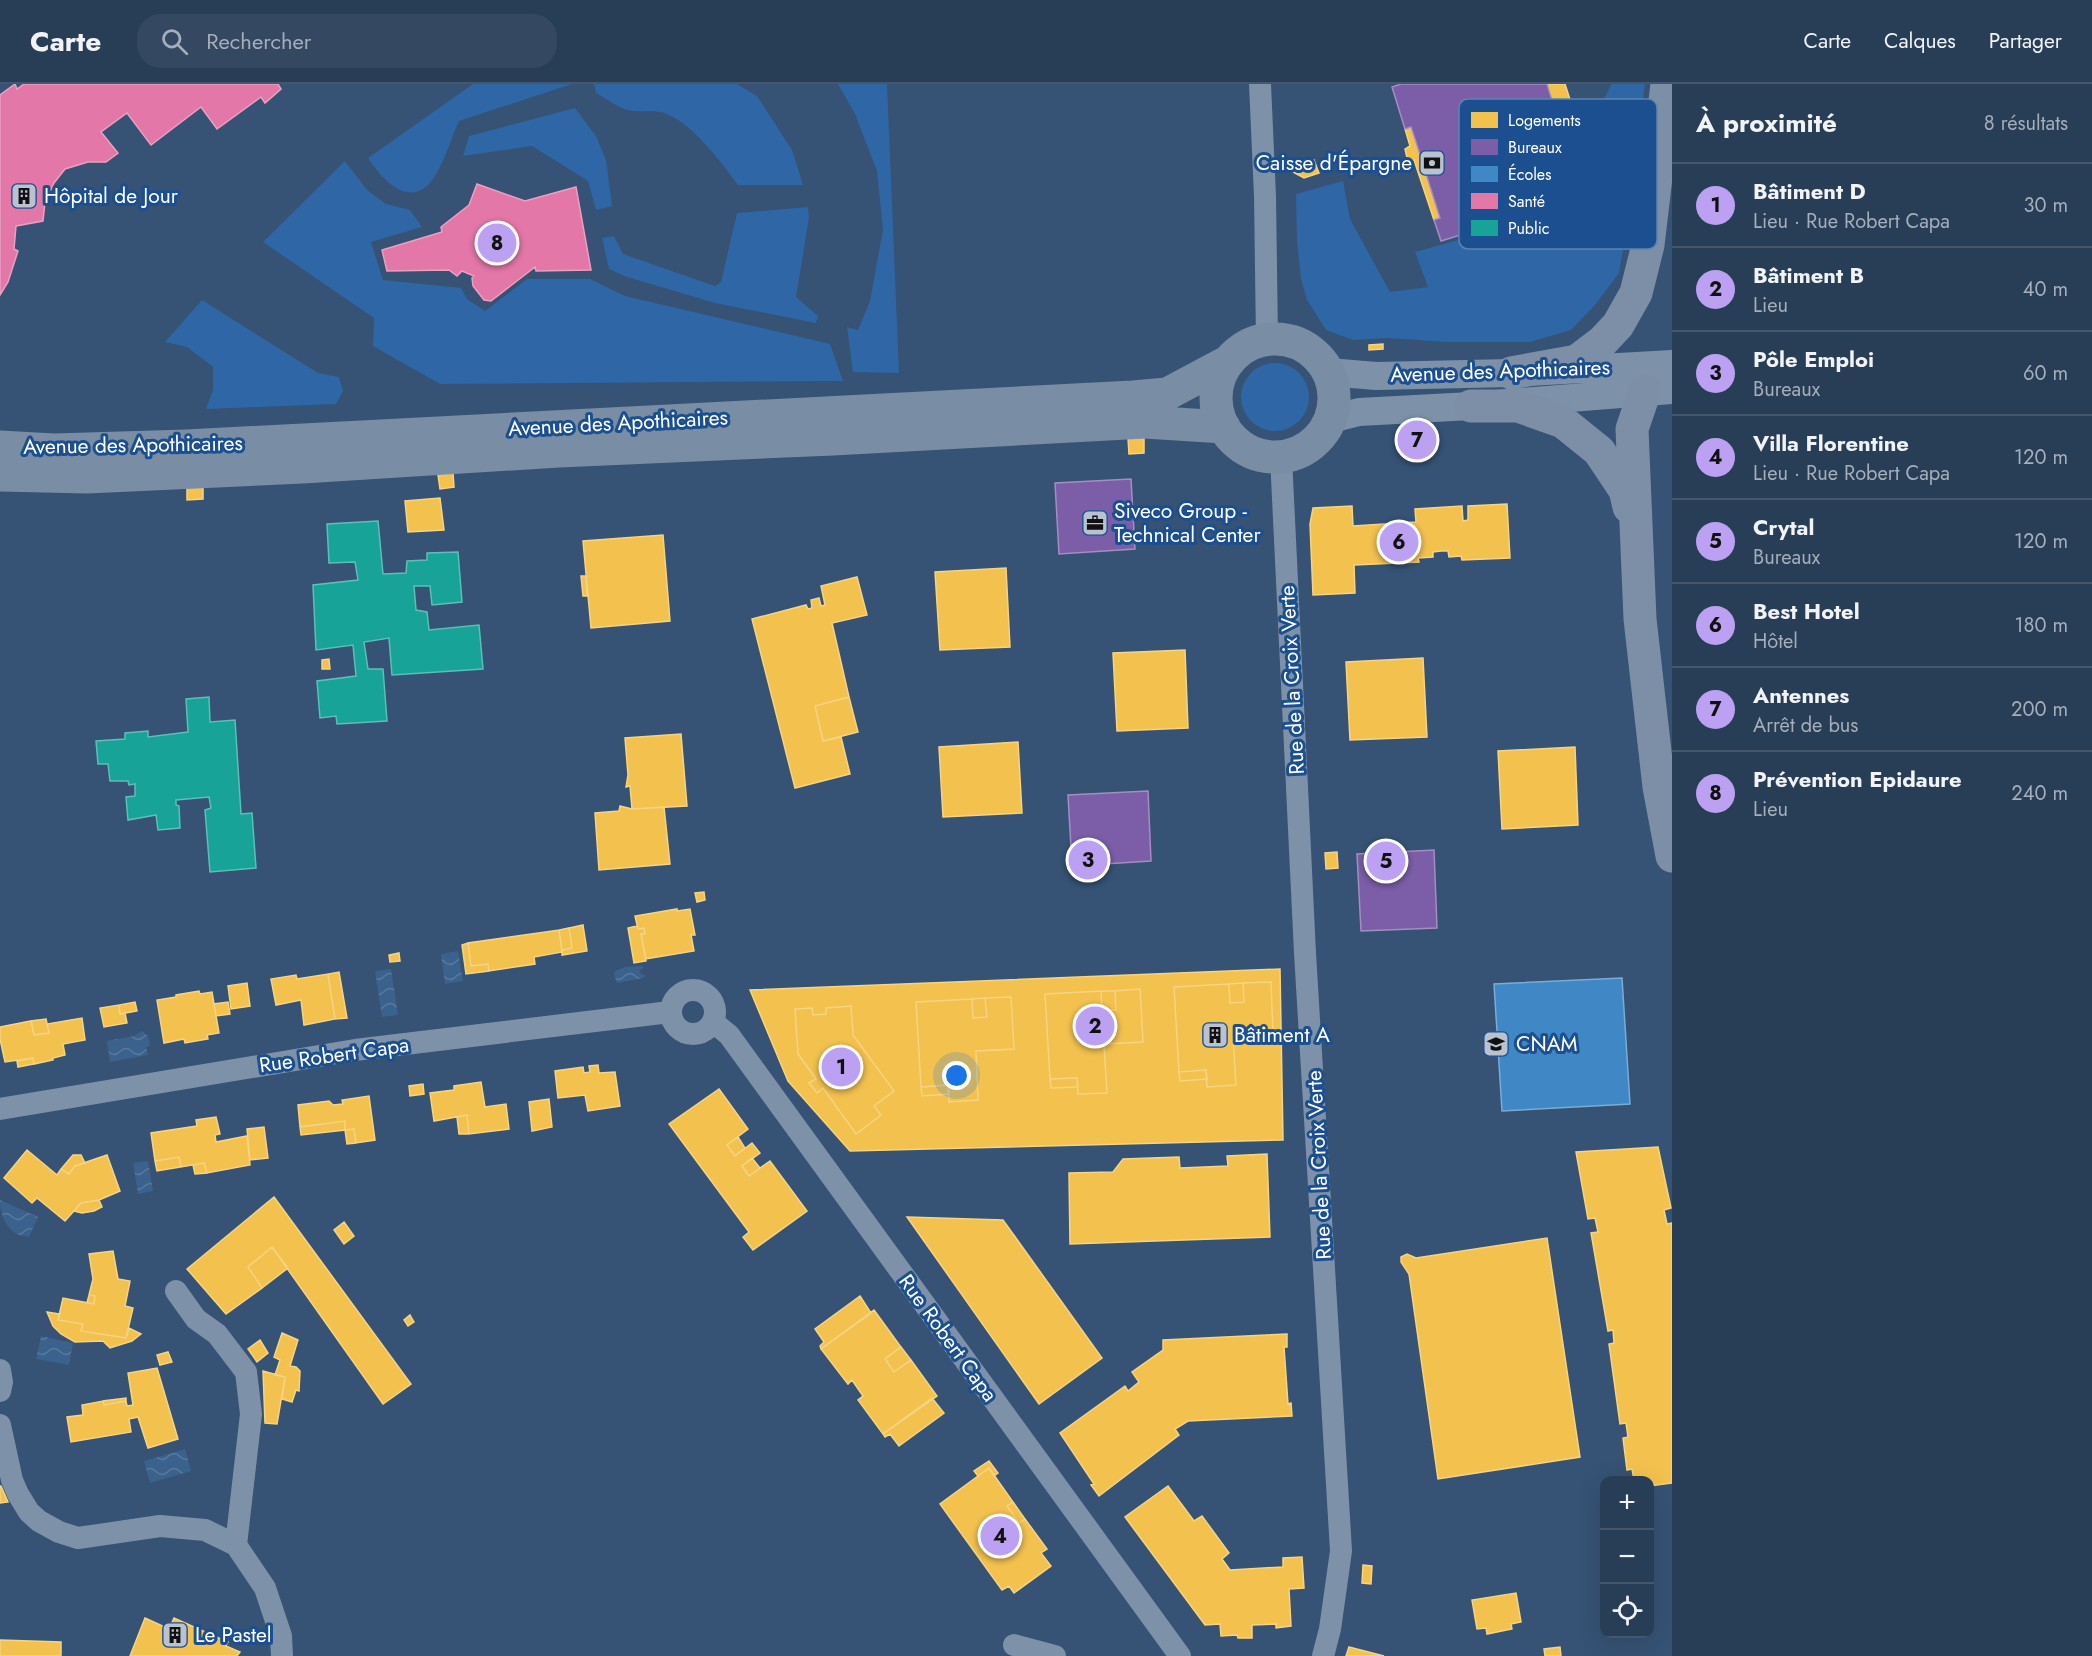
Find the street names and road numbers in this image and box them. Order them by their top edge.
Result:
street label: Avenue des Apothicaires [1390,352,1610,390]
street label: Avenue des Apothicaires [507,402,729,444]
street label: Avenue des Apothicaires [23,428,243,462]
street label: Rue de la Croix Verte [1272,584,1312,775]
street label: Rue Robert Capa [257,1030,411,1080]
street label: Rue de la Croix Verte [1299,1069,1339,1260]
street label: Rue Robert Capa [891,1268,1005,1408]

